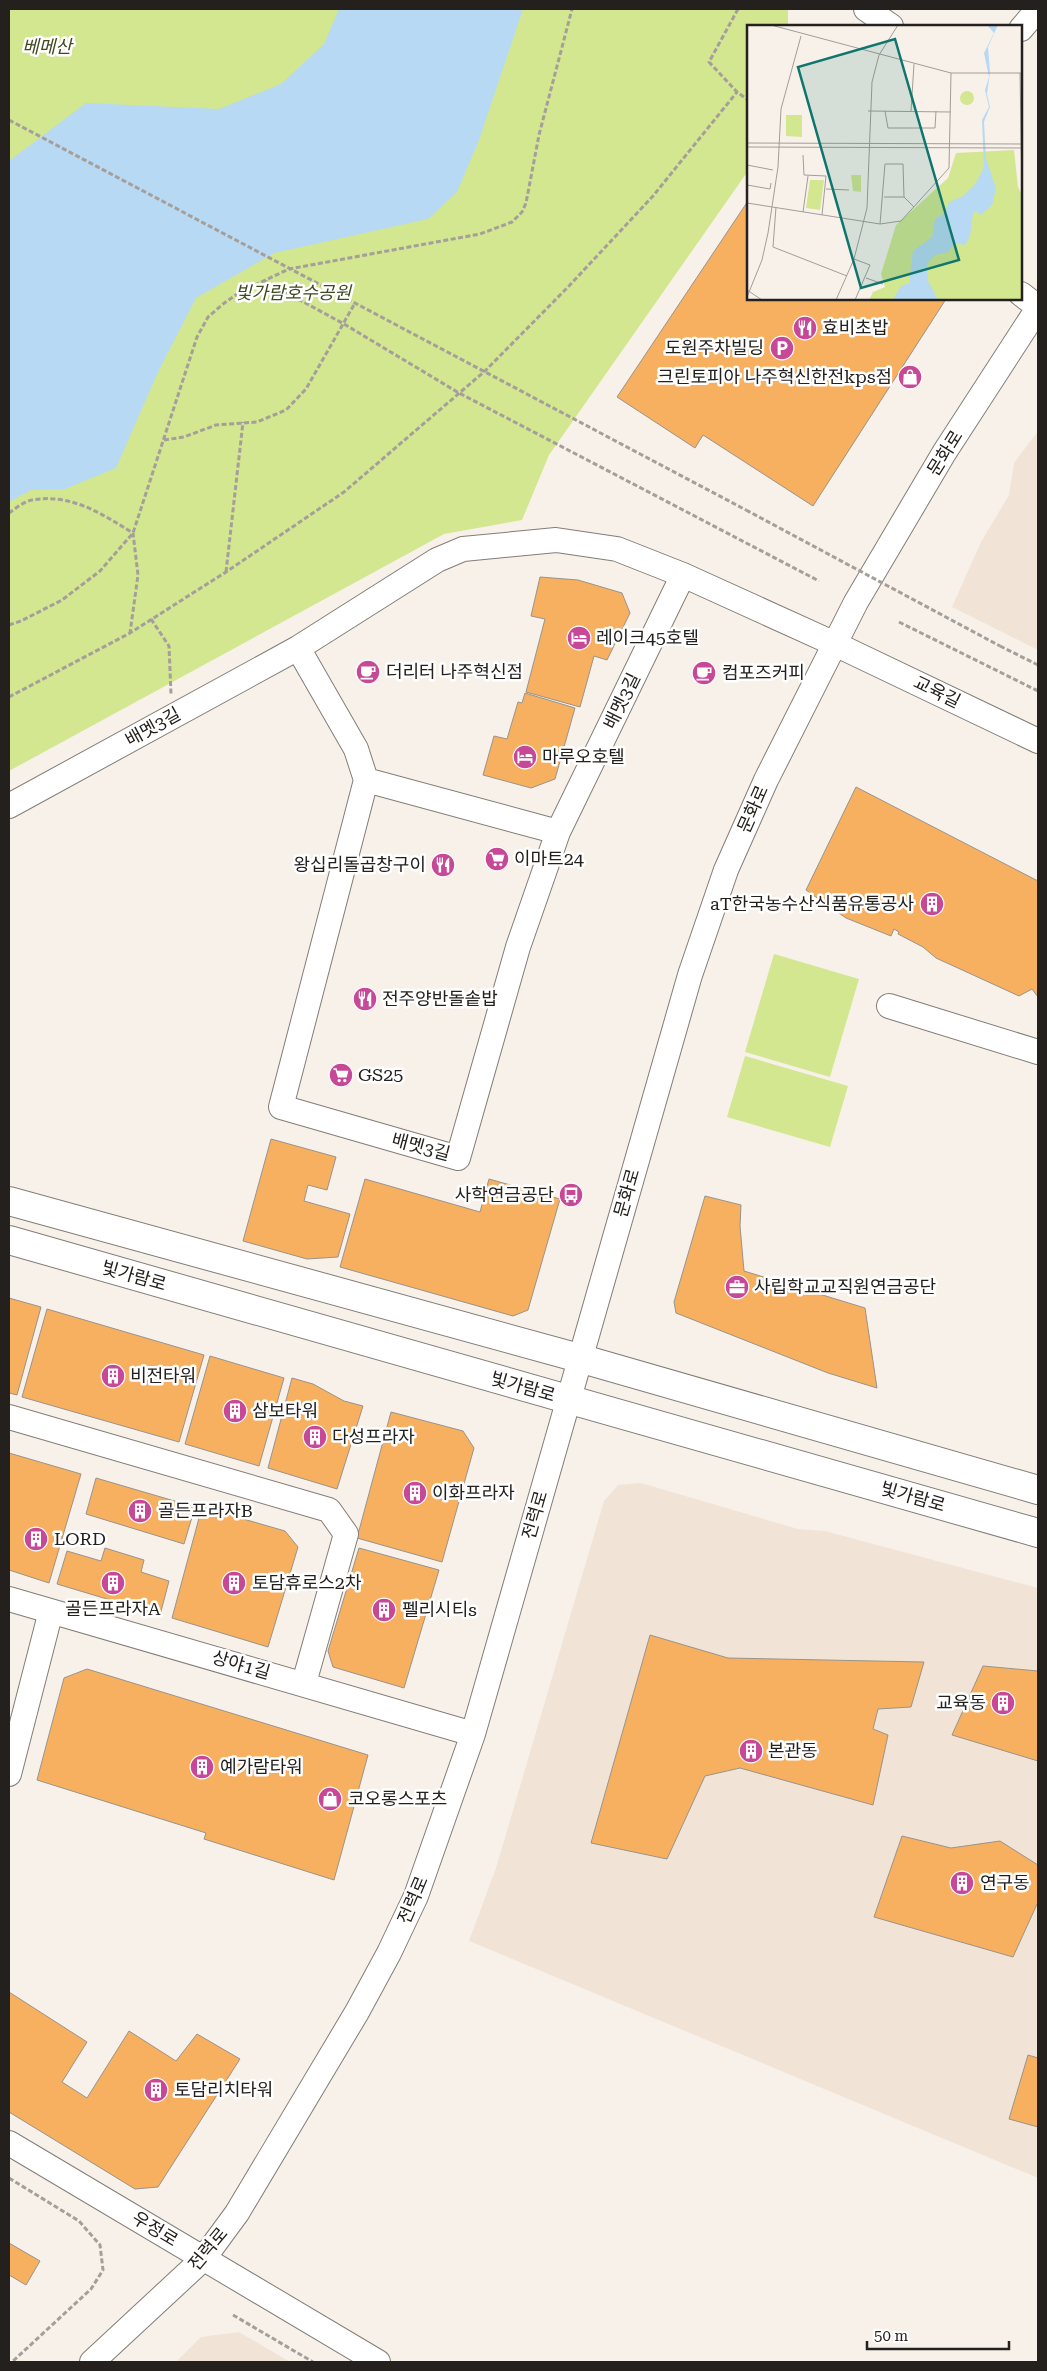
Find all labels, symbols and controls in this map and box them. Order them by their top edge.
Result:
inset map [747,25,1022,300]
park label: 베메산 [22,36,74,57]
park label: 빛가람호수공원 [235,282,352,303]
restaurant icon: 효비초밥 [792,315,818,341]
place label: 효비초밥 [822,317,888,338]
parking icon: 도원주차빌딩 [769,335,795,361]
place label: 도원주차빌딩 [665,337,764,358]
shop icon: 크린토피아 나주혁신한전kps점 [897,364,923,390]
place label: 크린토피아 나주혁신한전kps점 [657,366,892,387]
street label: 문화로 [923,426,967,479]
hotel icon: 레이크45호텔 [566,625,592,651]
place label: 레이크45호텔 [596,627,699,648]
cafe icon: 더리터 나주혁신점 [355,659,381,685]
cafe icon: 컴포즈커피 [691,660,717,686]
place label: 더리터 나주혁신점 [386,661,523,682]
place label: 컴포즈커피 [722,662,805,683]
street label: 배멧3길 [599,669,644,732]
street label: 교육길 [910,671,964,712]
street label: 배멧3길 [122,703,184,750]
hotel icon: 마루오호텔 [512,744,538,770]
place label: 마루오호텔 [542,746,625,767]
street label: 문화로 [733,782,772,836]
supermarket icon: 이마트24 [484,846,510,872]
place label: 이마트24 [514,848,584,869]
restaurant icon: 왕십리돌곱창구이 [430,852,456,878]
place label: 왕십리돌곱창구이 [294,854,426,875]
building icon: aT한국농수산식품유통공사 [919,891,945,917]
place label: aT한국농수산식품유통공사 [710,893,914,914]
restaurant icon: 전주양반돌솥밥 [352,986,378,1012]
place label: 전주양반돌솥밥 [382,988,498,1009]
supermarket icon: GS25 [328,1062,354,1088]
place label: GS25 [358,1064,403,1085]
street label: 배멧3길 [390,1129,453,1164]
street label: 문화로 [610,1166,643,1220]
bus stop icon: 사학연금공단 [558,1182,584,1208]
place label: 사학연금공단 [455,1184,554,1205]
street label: 빛가람로 [99,1256,169,1295]
office icon: 사립학교교직원연금공단 [724,1274,750,1300]
place label: 사립학교교직원연금공단 [754,1276,936,1297]
building icon: 비전타워 [100,1363,126,1389]
place label: 비전타워 [130,1365,196,1386]
street label: 빛가람로 [488,1367,558,1406]
building icon: 삼보타워 [222,1398,248,1424]
place label: 삼보타워 [252,1400,318,1421]
building icon: 다성프라자 [302,1424,328,1450]
place label: 다성프라자 [332,1426,415,1447]
street label: 빛가람로 [878,1477,948,1516]
building icon: 이화프라자 [402,1480,428,1506]
place label: 이화프라자 [432,1482,515,1503]
street label: 전력로 [518,1488,551,1542]
building icon: 골든프라자B [127,1498,153,1524]
place label: 골든프라자B [158,1500,253,1521]
building icon: LORD [23,1526,49,1552]
place label: LORD [54,1528,106,1549]
building icon: 골든프라자A [100,1570,126,1596]
building icon: 토담휴로스2차 [221,1570,247,1596]
place label: 토담휴로스2차 [252,1572,362,1593]
building icon: 펠리시티s [371,1597,397,1623]
place label: 골든프라자A [65,1598,161,1619]
place label: 펠리시티s [402,1599,477,1620]
street label: 상야1길 [210,1646,273,1683]
building icon: 교육동 [990,1690,1016,1716]
place label: 교육동 [936,1692,986,1713]
building icon: 본관동 [738,1738,764,1764]
place label: 본관동 [768,1740,818,1761]
building icon: 예가람타워 [189,1754,215,1780]
place label: 예가람타워 [220,1756,303,1777]
shop icon: 코오롱스포츠 [317,1786,343,1812]
place label: 코오롱스포츠 [348,1788,447,1809]
building icon: 연구동 [949,1870,975,1896]
place label: 연구동 [980,1872,1030,1893]
street label: 전력로 [393,1873,432,1927]
building icon: 토담리치타워 [143,2077,169,2103]
place label: 토담리치타워 [174,2079,273,2100]
street label: 우정로 [129,2207,182,2250]
street label: 전력로 [184,2223,232,2274]
scale bar [867,2318,1010,2350]
text: 50 m [874,2327,909,2345]

